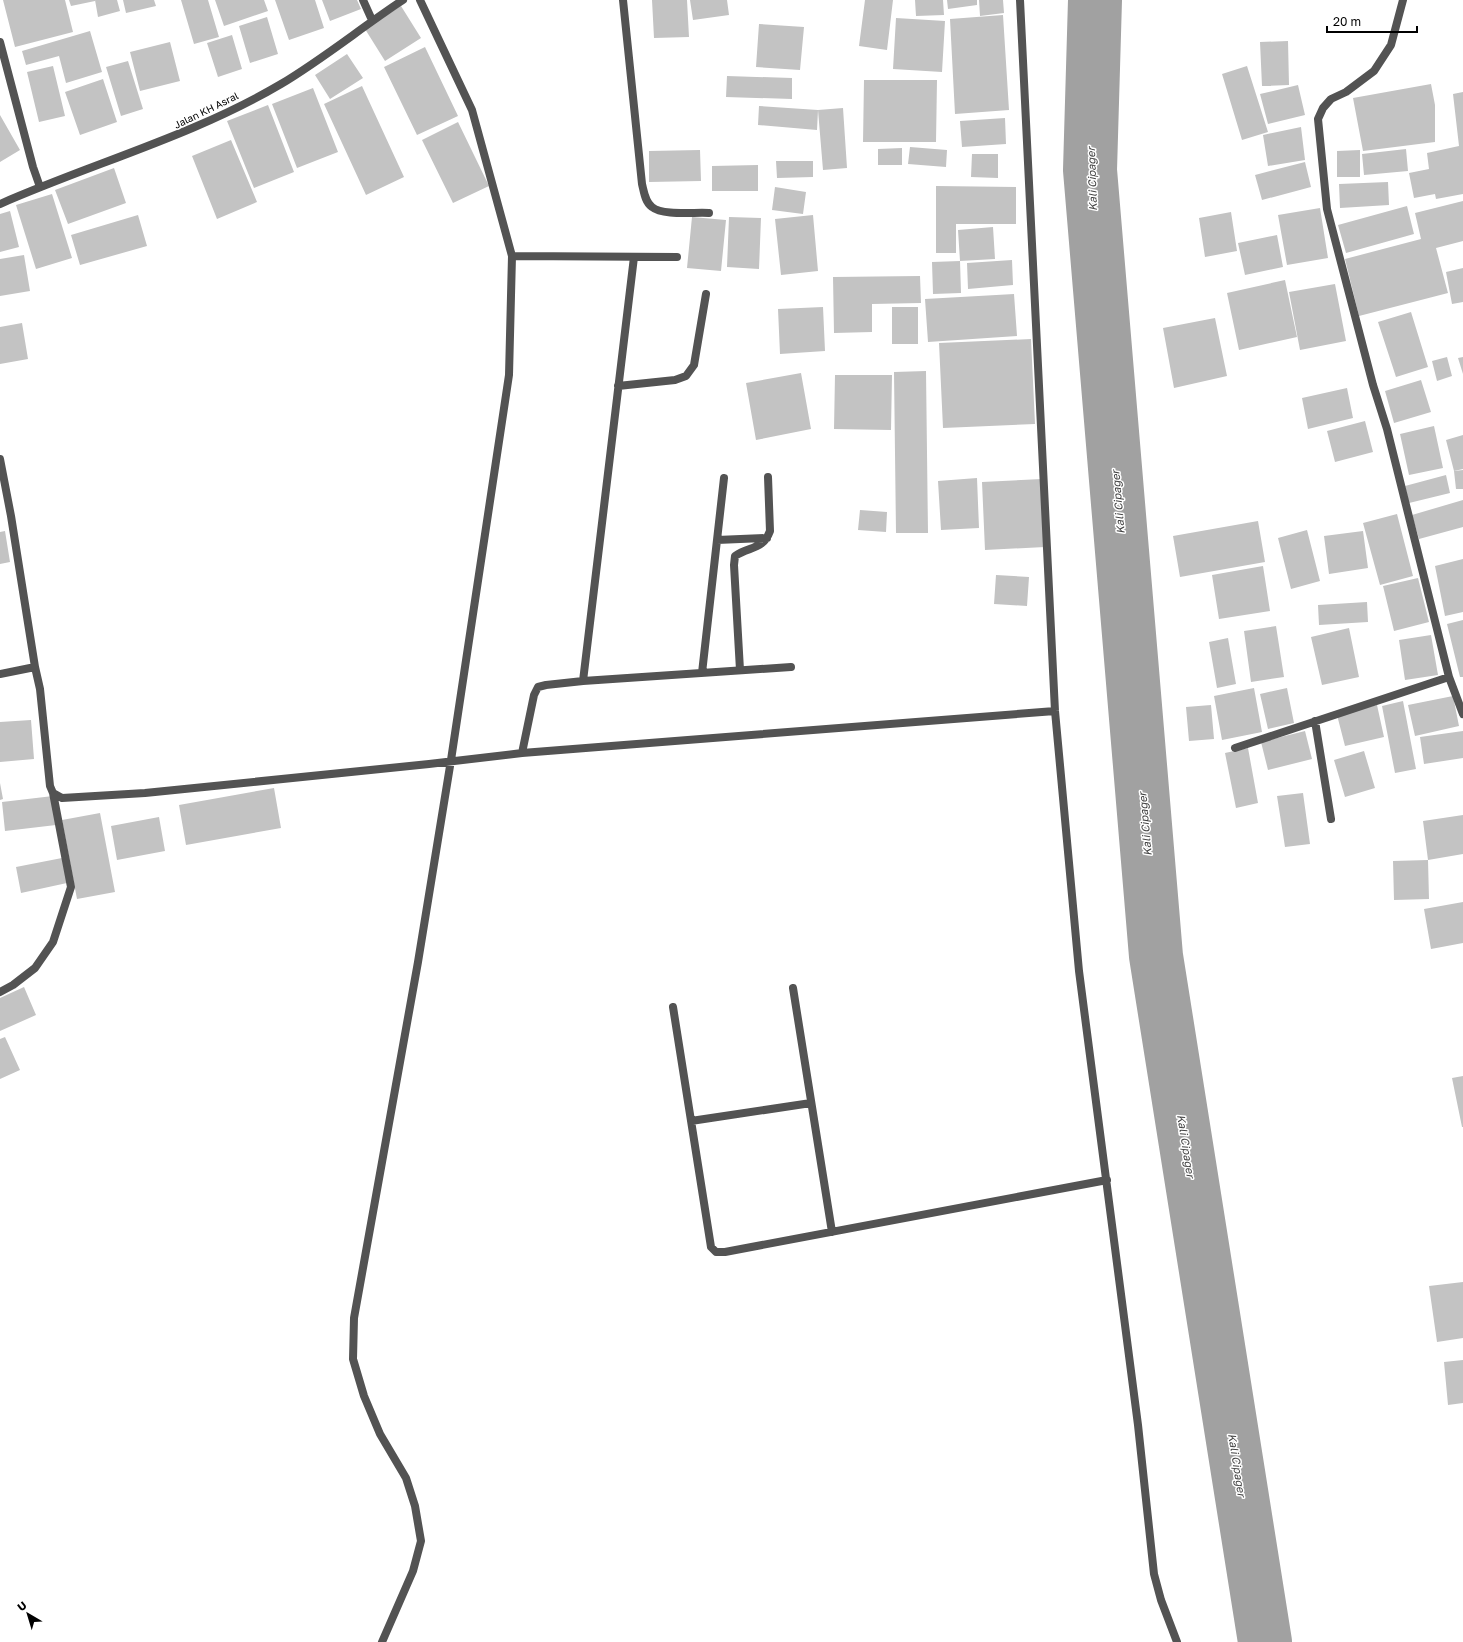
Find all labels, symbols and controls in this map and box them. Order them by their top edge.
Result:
scale bar [1327,8,1417,34]
text: 20 m [1333,14,1361,29]
street label: Jalan KH Asral [172,89,240,131]
water label: Kali Cipager [1084,145,1100,211]
water label: Kali Cipager [1108,468,1128,534]
water label: Kali Cipager [1135,790,1155,856]
water label: Kali Cipager [1174,1113,1198,1180]
water label: Kali Cipager [1225,1432,1249,1499]
north arrow [8,1594,48,1634]
text: U [14,1598,29,1613]

